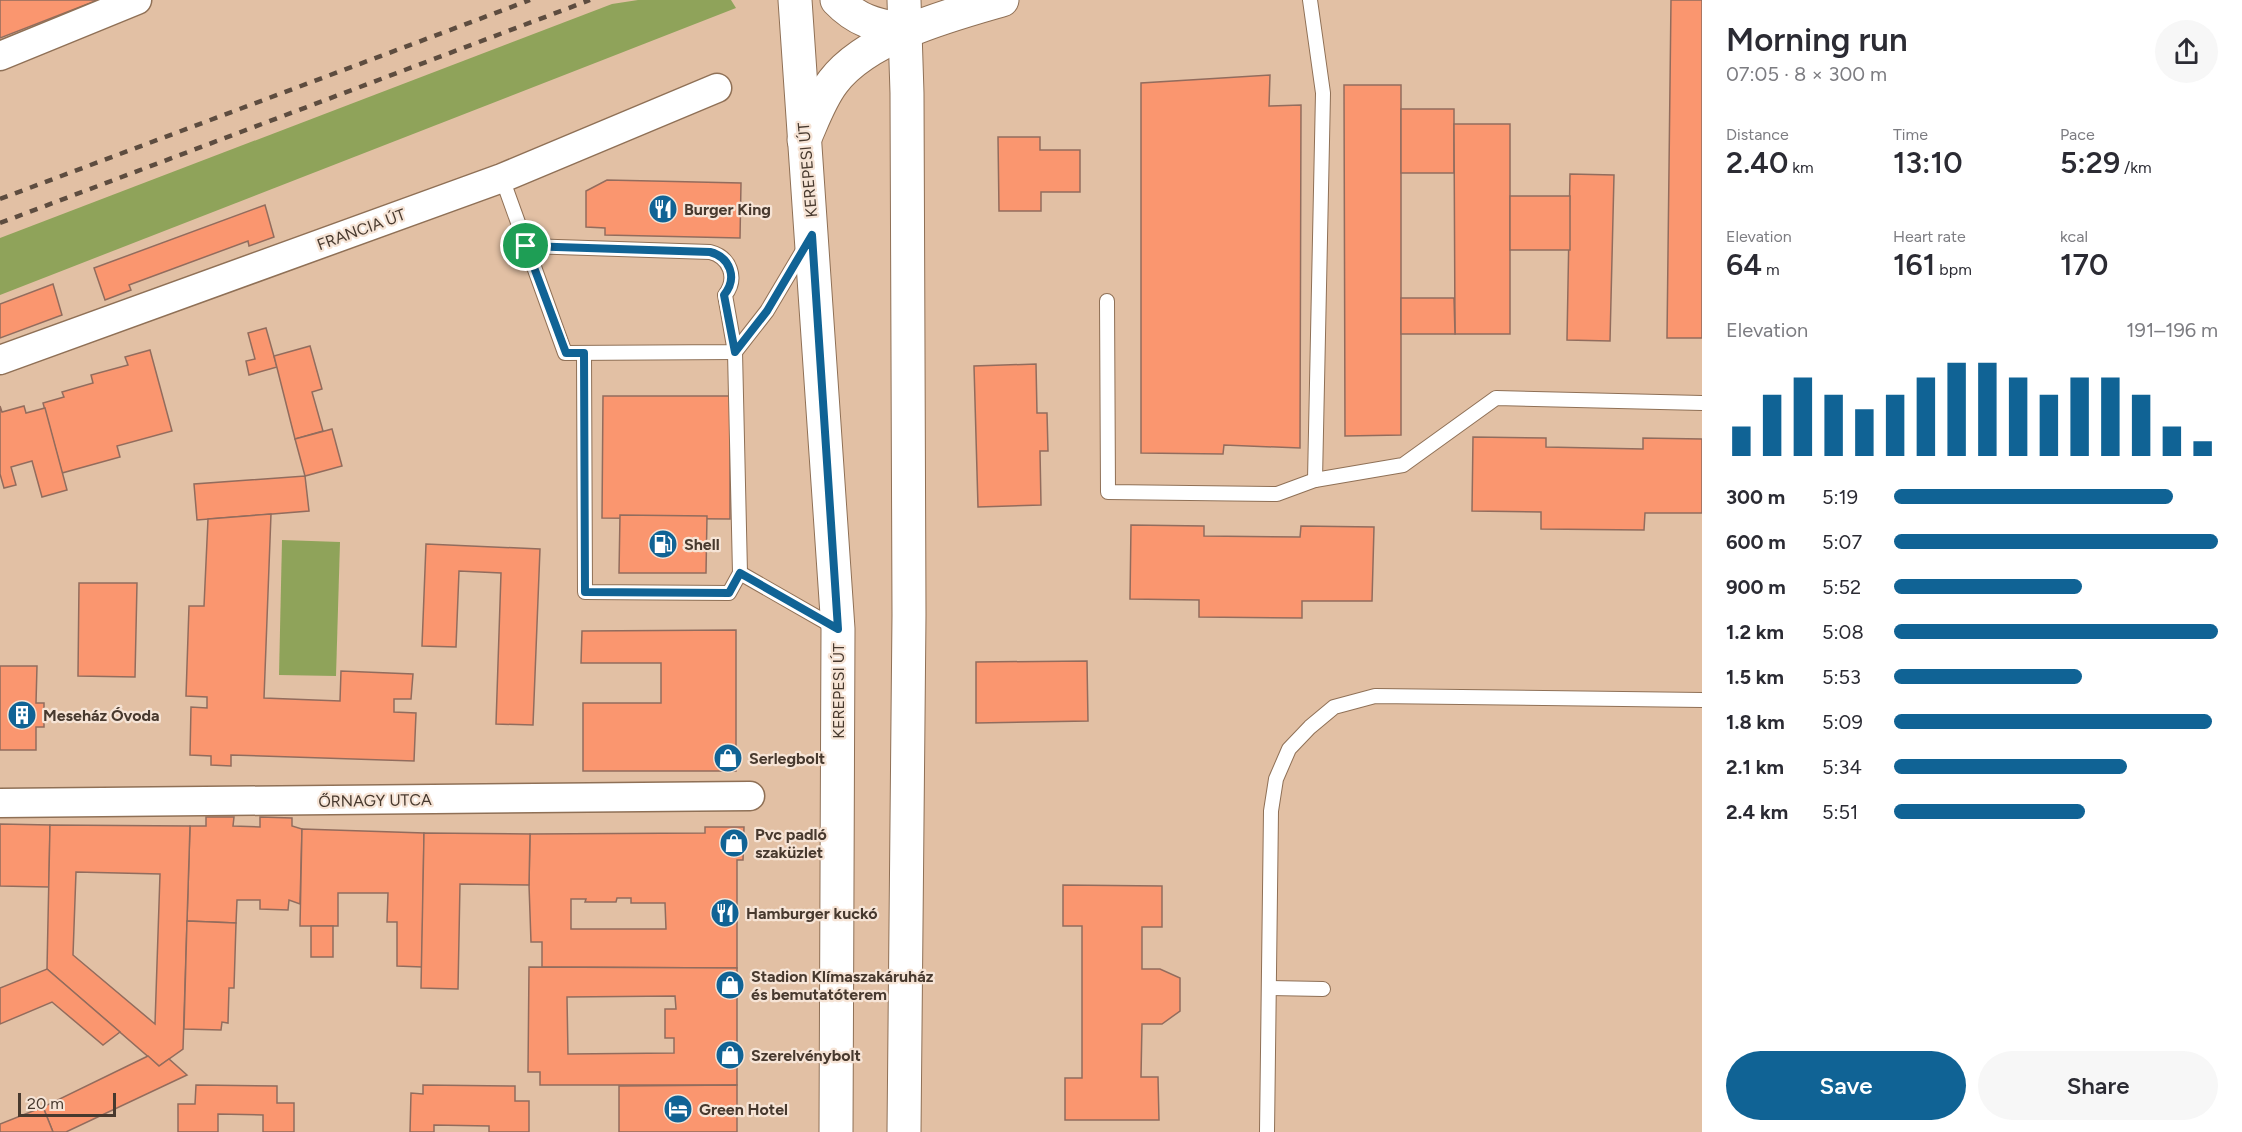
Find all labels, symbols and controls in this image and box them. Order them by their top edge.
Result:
text: Morning run [1726,20,1908,59]
button: share [2155,20,2218,83]
text: 07:05 · 8 × 300 m [1726,62,1887,86]
street label: KEREPESI ÚT [794,121,821,218]
text: Distance [1726,125,1789,144]
text: Time [1893,125,1928,144]
text: Pace [2060,125,2095,144]
text: 2.40 [1726,144,1788,181]
text: 13:10 [1893,144,1962,181]
text: 5:29 [2060,144,2120,181]
text: km [1788,158,1814,177]
text: /km [2120,158,2152,177]
restaurant icon: Burger King [647,193,679,225]
place label: Burger King [684,200,771,219]
street label: FRANCIA ÚT [314,205,408,254]
pin [500,220,551,271]
text: Elevation [1726,227,1792,246]
text: Heart rate [1893,227,1966,246]
text: kcal [2060,227,2088,246]
icon: arrive [509,229,542,262]
text: 64 [1726,246,1762,283]
text: 161 [1893,246,1935,283]
text: 170 [2060,246,2108,283]
text: m [1762,260,1780,279]
text: bpm [1935,260,1972,279]
text: Elevation [1726,318,1808,342]
text: 191–196 m [2126,318,2218,342]
text: 300 m [1726,485,1785,509]
text: 5:19 [1822,485,1858,509]
fuel station icon: Shell [647,528,679,560]
text: 600 m [1726,530,1786,554]
text: 5:07 [1822,530,1862,554]
place label: Shell [684,535,720,554]
text: 900 m [1726,575,1786,599]
text: 5:52 [1822,575,1861,599]
text: 1.2 km [1726,620,1784,644]
text: 5:08 [1822,620,1864,644]
street label: KEREPESI ÚT [829,643,848,739]
text: 1.5 km [1726,665,1784,689]
text: 5:53 [1822,665,1861,689]
building icon: Meseház Óvoda [6,699,38,731]
place label: Meseház Óvoda [43,706,159,725]
text: 1.8 km [1726,710,1785,734]
text: 5:09 [1822,710,1863,734]
shop icon: Serlegbolt [712,742,744,774]
place label: Serlegbolt [749,749,825,768]
text: 2.1 km [1726,755,1784,779]
text: 5:34 [1822,755,1862,779]
street label: ŐRNAGY UTCA [318,790,432,811]
text: 2.4 km [1726,800,1788,824]
text: 5:51 [1822,800,1858,824]
place label: Pvc padló szaküzlet [755,825,827,862]
shop icon: Pvc padló szaküzlet [718,827,750,859]
restaurant icon: Hamburger kuckó [709,897,741,929]
place label: Hamburger kuckó [746,904,877,923]
place label: Stadion Klímaszakáruház és bemutatóterem [751,967,934,1004]
shop icon: Stadion Klímaszakáruház és bemutatóterem [714,969,746,1001]
shop icon: Szerelvénybolt [714,1039,746,1071]
place label: Szerelvénybolt [751,1046,861,1065]
button: Save [1726,1051,1966,1120]
button: Share [1978,1051,2218,1120]
scale bar [18,1090,116,1118]
hotel icon: Green Hotel [662,1093,694,1125]
text: 20 m [27,1094,64,1113]
place label: Green Hotel [699,1100,788,1119]

